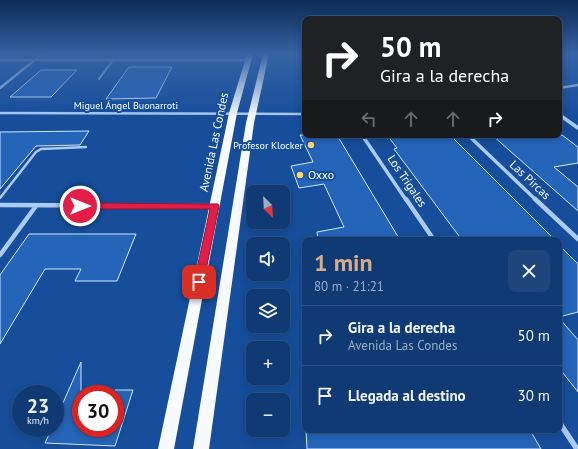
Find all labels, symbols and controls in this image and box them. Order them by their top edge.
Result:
text: 50 m [380,28,441,65]
icon: right [314,32,366,84]
text: Gira a la derecha [380,64,509,87]
street label: Avenida Las Condes [196,91,231,193]
street label: Miguel Ángel Buonarroti [74,99,178,112]
icon: left [358,108,380,130]
icon: ahead [400,108,422,130]
icon: ahead [442,108,464,130]
icon: right [484,108,506,130]
place label: Profesor Klocker [233,139,304,152]
marker: Profesor Klocker [306,140,316,150]
street label: Los Trigales [385,152,430,210]
street label: Las Pircas [507,157,554,202]
place label: Oxxo [308,167,334,182]
marker: Oxxo [295,170,305,180]
position arrow [59,185,101,227]
north arrow [246,185,290,229]
map controls [246,185,290,437]
button: sound [246,237,290,281]
text: 1 min [314,247,373,278]
button: close [508,250,550,292]
pin [182,265,216,299]
icon: arrive [188,271,210,293]
text: 80 m · 21:21 [314,278,384,295]
button: layers [246,289,290,333]
text: Gira a la derecha [348,318,455,337]
icon: right [314,325,336,347]
text: 50 m [517,326,550,345]
text: Avenida Las Condes [348,337,457,354]
button: + [246,341,290,385]
speed limit sign: 30 [72,385,124,437]
icon: arrive [314,385,336,407]
text: Llegada al destino [348,386,466,405]
text: 30 m [517,386,550,405]
text: 23 [27,393,49,419]
button: − [246,393,290,437]
text: km/h [27,414,49,427]

